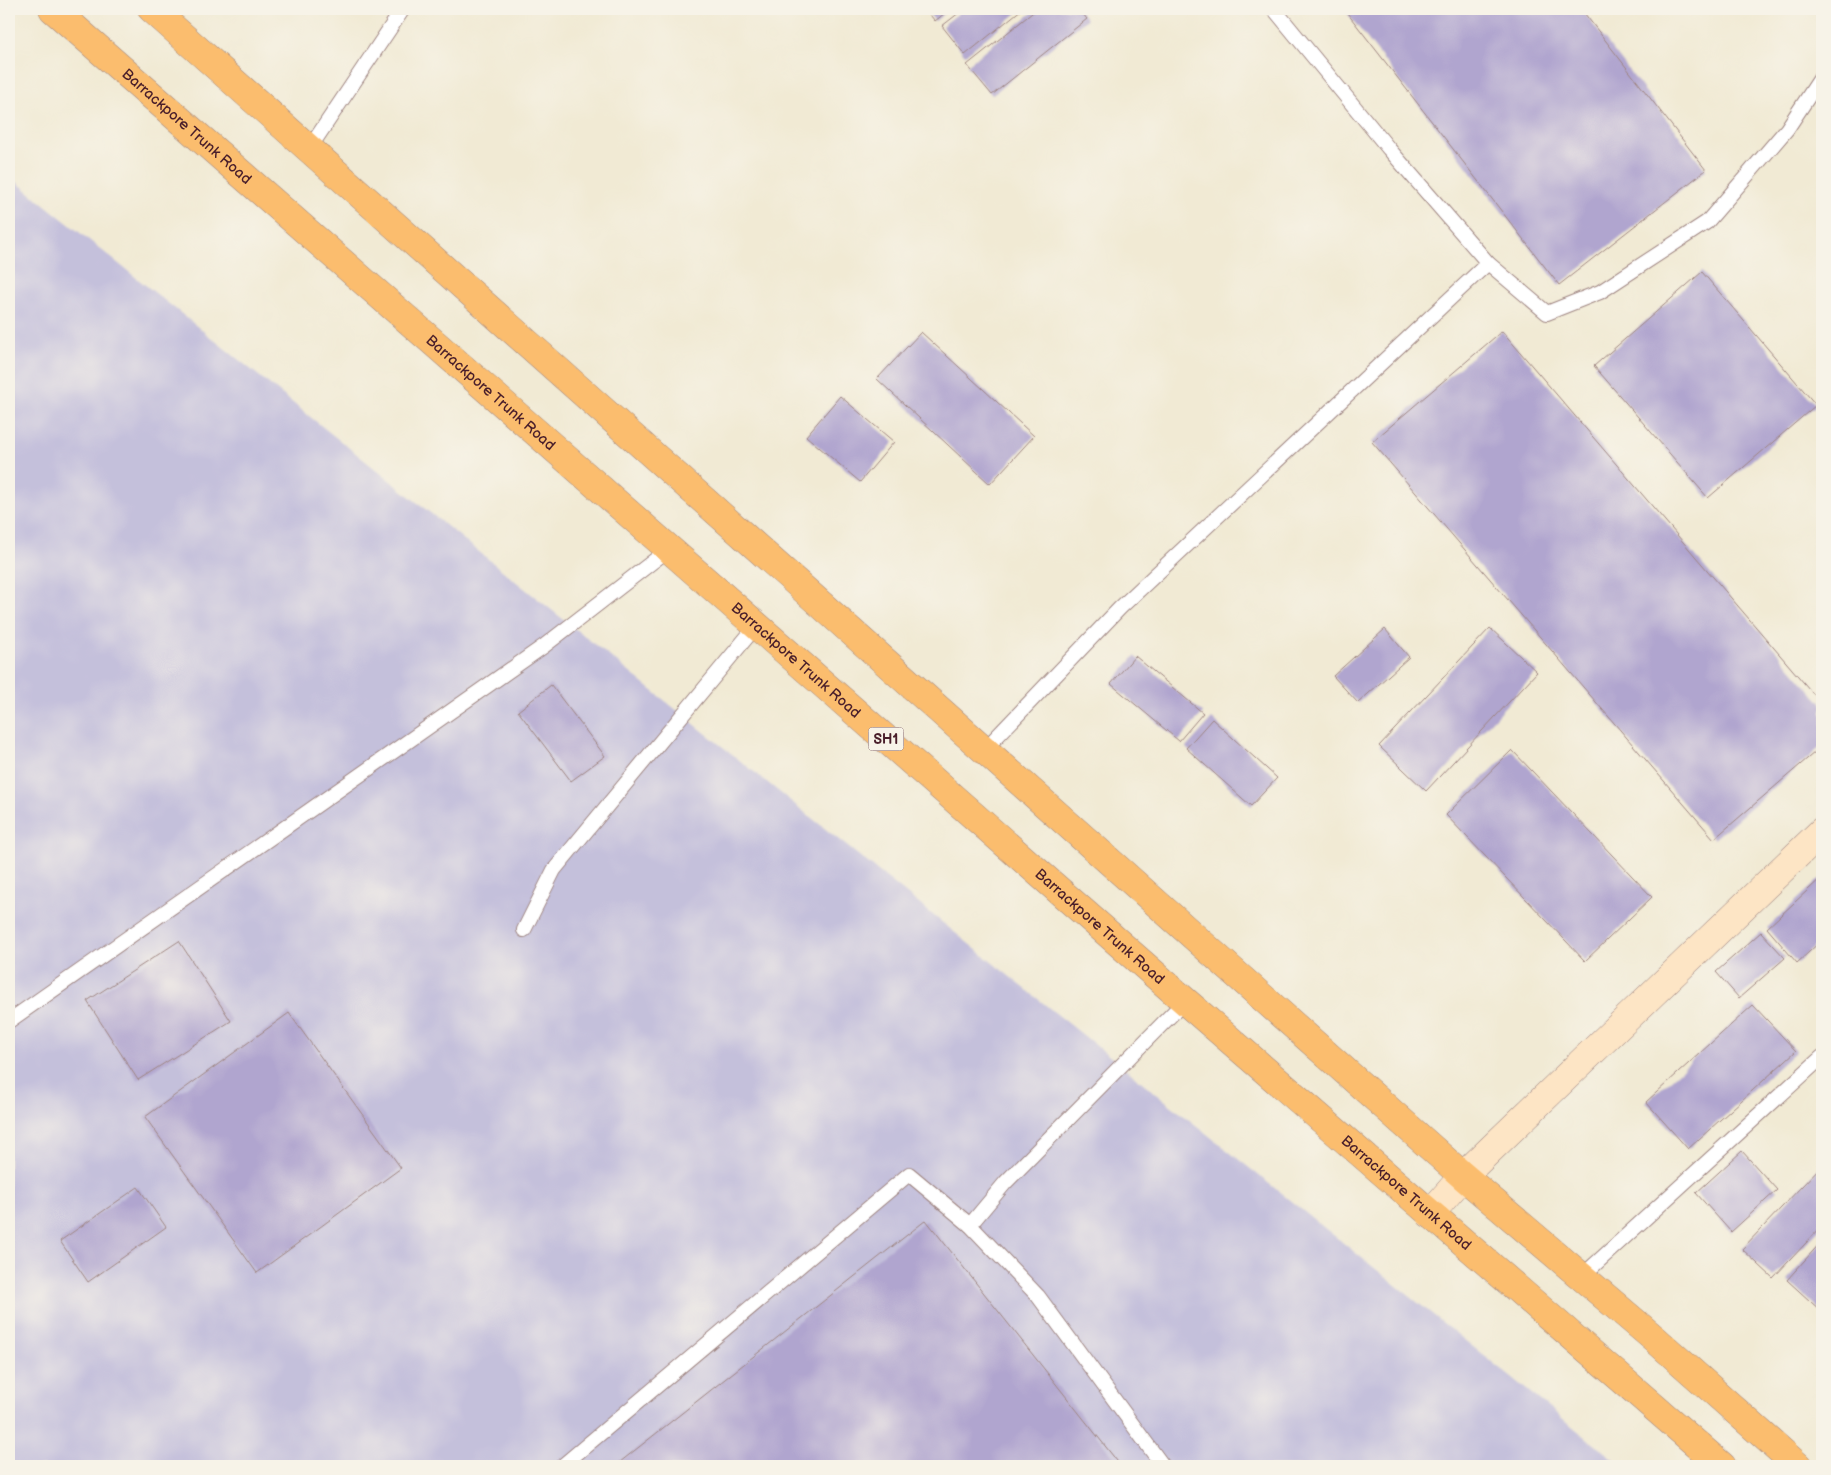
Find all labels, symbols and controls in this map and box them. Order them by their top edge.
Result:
street label: Barrackpore Trunk Road [118,65,255,189]
street label: Barrackpore Trunk Road [422,331,559,455]
street label: Barrackpore Trunk Road [727,599,865,722]
road number: SH1 [868,728,904,751]
street label: Barrackpore Trunk Road [1031,865,1168,989]
street label: Barrackpore Trunk Road [1337,1131,1475,1255]

